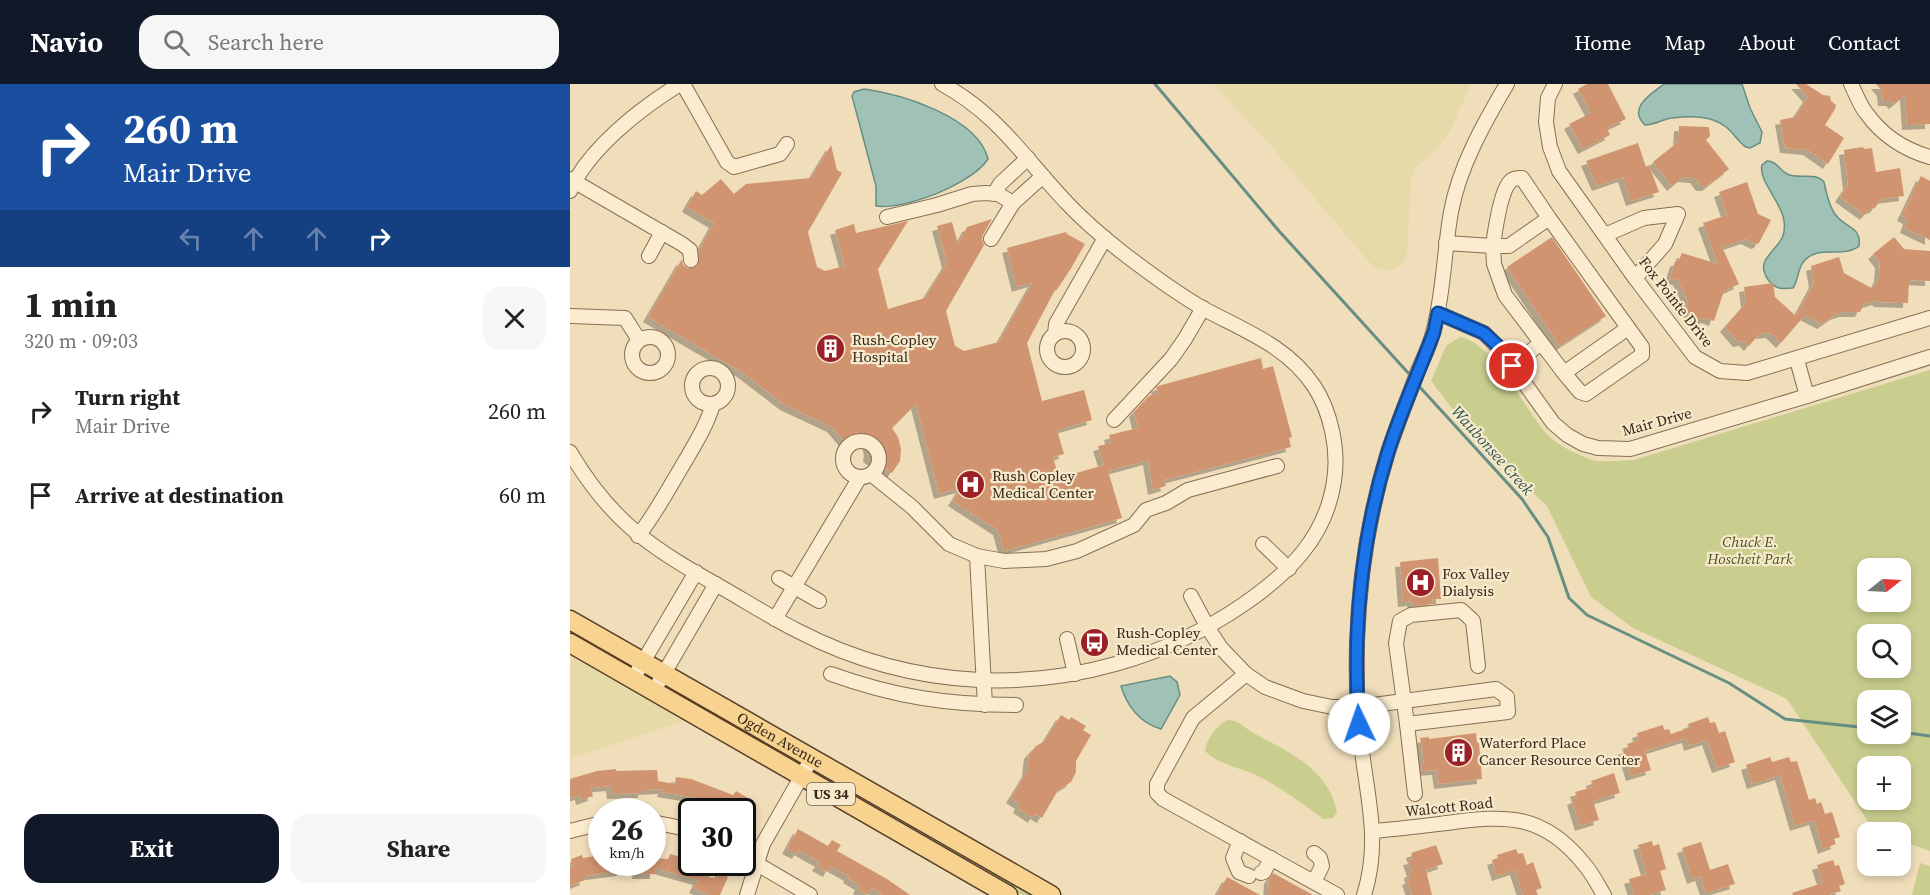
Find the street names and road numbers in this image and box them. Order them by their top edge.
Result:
street label: Fox Pointe Drive [1634,252,1719,352]
street label: Mair Drive [1620,402,1694,441]
street label: Ogden Avenue [733,707,828,773]
road number: US 34 [807,783,855,805]
street label: Walcott Road [1404,791,1494,822]

